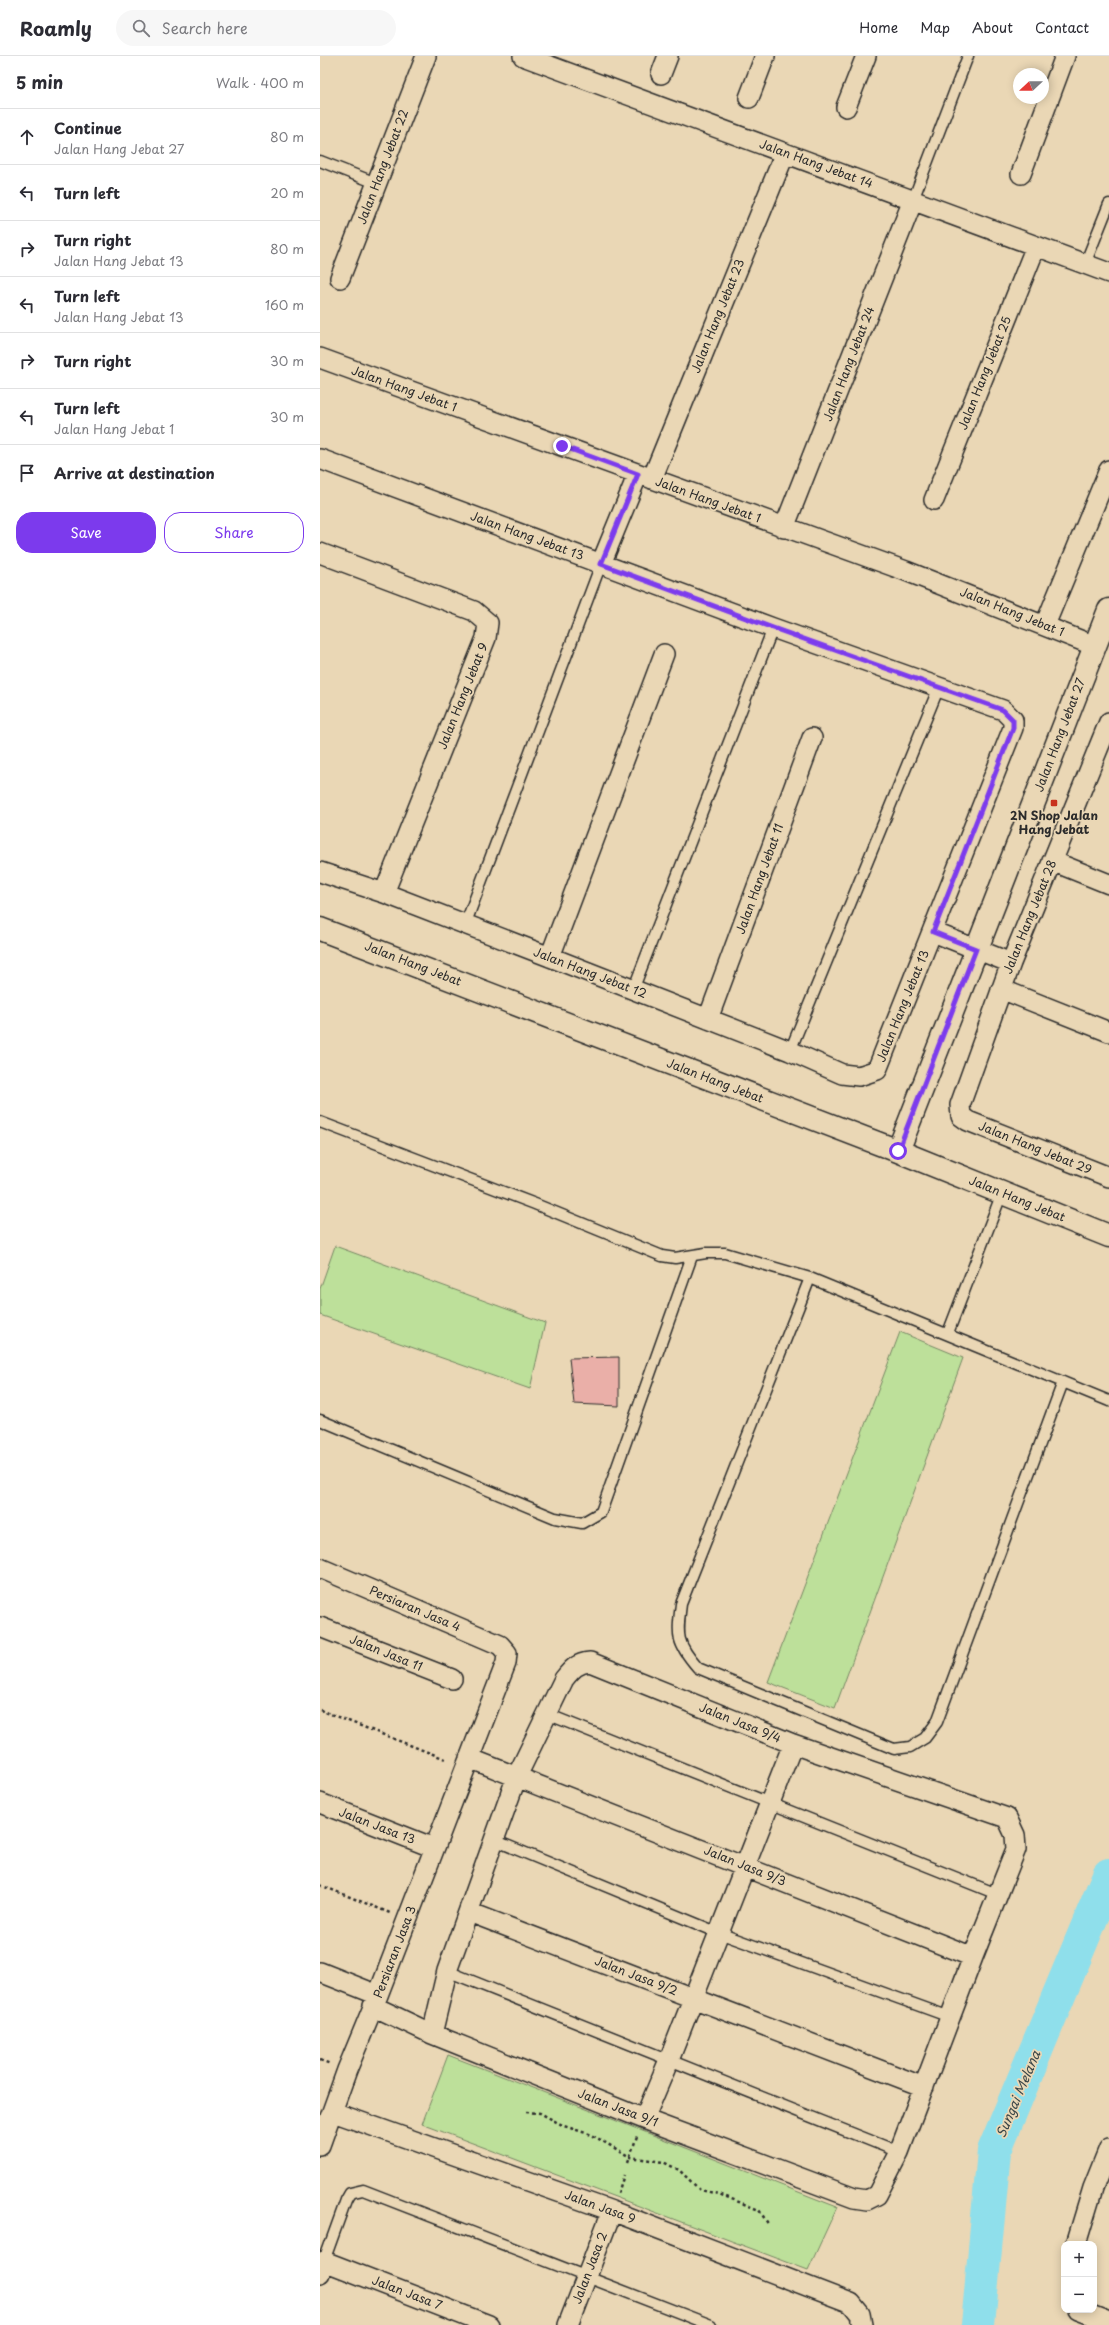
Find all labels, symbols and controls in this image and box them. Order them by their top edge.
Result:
search box [116,10,396,46]
text: Roamly [20,14,92,42]
text: Search here [162,16,248,39]
icon: search [130,17,152,39]
text: Home [859,17,898,38]
text: Map [920,17,950,38]
text: About [972,17,1013,38]
text: Contact [1035,17,1089,38]
north arrow [1013,68,1049,104]
text: 5 min [16,69,63,95]
text: Walk · 400 m [216,73,304,92]
street label: Jalan Hang Jebat 22 [352,106,412,227]
text: Continue [54,116,122,139]
icon: ahead [16,126,38,148]
text: 80 m [270,127,304,146]
street label: Jalan Hang Jebat 14 [757,134,876,192]
text: Jalan Hang Jebat 27 [54,139,184,158]
text: Turn left [54,181,120,204]
icon: left [16,182,38,204]
text: 20 m [270,183,304,202]
text: Turn right [54,228,131,251]
icon: right [16,238,38,260]
text: 80 m [270,239,304,258]
text: Jalan Hang Jebat 13 [54,251,184,270]
street label: Jalan Hang Jebat 23 [686,256,748,375]
text: Turn left [54,284,120,307]
icon: left [16,294,38,316]
text: 160 m [265,295,304,314]
street label: Jalan Hang Jebat 24 [818,304,878,424]
text: Jalan Hang Jebat 13 [54,307,184,326]
street label: Jalan Hang Jebat 25 [953,313,1015,432]
text: Turn right [54,349,131,372]
icon: right [16,350,38,372]
text: 30 m [270,351,304,370]
street label: Jalan Hang Jebat 1 [349,361,460,416]
text: Turn left [54,396,120,419]
icon: left [16,406,38,428]
text: 30 m [270,407,304,426]
text: Jalan Hang Jebat 1 [54,419,174,438]
route end [553,437,571,455]
text: Arrive at destination [54,461,215,484]
icon: arrive [16,462,38,484]
street label: Jalan Hang Jebat 1 [653,472,764,527]
street label: Jalan Hang Jebat 13 [468,506,587,564]
button: Save [16,512,156,553]
button: Share [164,512,304,553]
street label: Jalan Hang Jebat 1 [958,582,1067,640]
street label: Jalan Hang Jebat 9 [432,639,492,752]
street label: Jalan Hang Jebat 27 [1029,675,1089,794]
marker: 2N Shop Jalan Hang Jebat [1049,798,1059,808]
place label: 2N Shop Jalan Hang Jebat [1010,806,1098,838]
street label: Jalan Hang Jebat 11 [731,821,787,936]
street label: Jalan Hang Jebat 28 [998,857,1060,976]
street label: Jalan Hang Jebat [362,936,465,990]
street label: Jalan Hang Jebat 12 [531,942,650,1002]
street label: Jalan Hang Jebat 13 [871,947,933,1064]
street label: Jalan Hang Jebat [664,1053,767,1107]
street label: Jalan Hang Jebat 29 [976,1116,1095,1178]
route start [889,1142,907,1160]
street label: Jalan Hang Jebat [966,1171,1068,1226]
street label: Persiaran Jasa 4 [367,1581,464,1635]
street label: Jalan Jasa 11 [347,1629,426,1675]
street label: Jalan Jasa 9/4 [697,1697,784,1747]
street label: Jalan Jasa 13 [337,1802,418,1848]
street label: Jalan Jasa 9/3 [702,1840,789,1890]
street label: Persiaran Jasa 3 [368,1903,420,2000]
street label: Jalan Jasa 9/2 [592,1951,681,1999]
water label: Sungai Melana [991,2047,1045,2140]
street label: Jalan Jasa 9/1 [576,2083,661,2131]
street label: Jalan Jasa 9 [562,2185,638,2227]
street label: Jalan Jasa 2 [567,2229,611,2306]
map controls [1061,2241,1097,2313]
button: + [1061,2241,1097,2277]
street label: Jalan Jasa 7 [370,2270,445,2314]
button: − [1061,2277,1097,2313]

